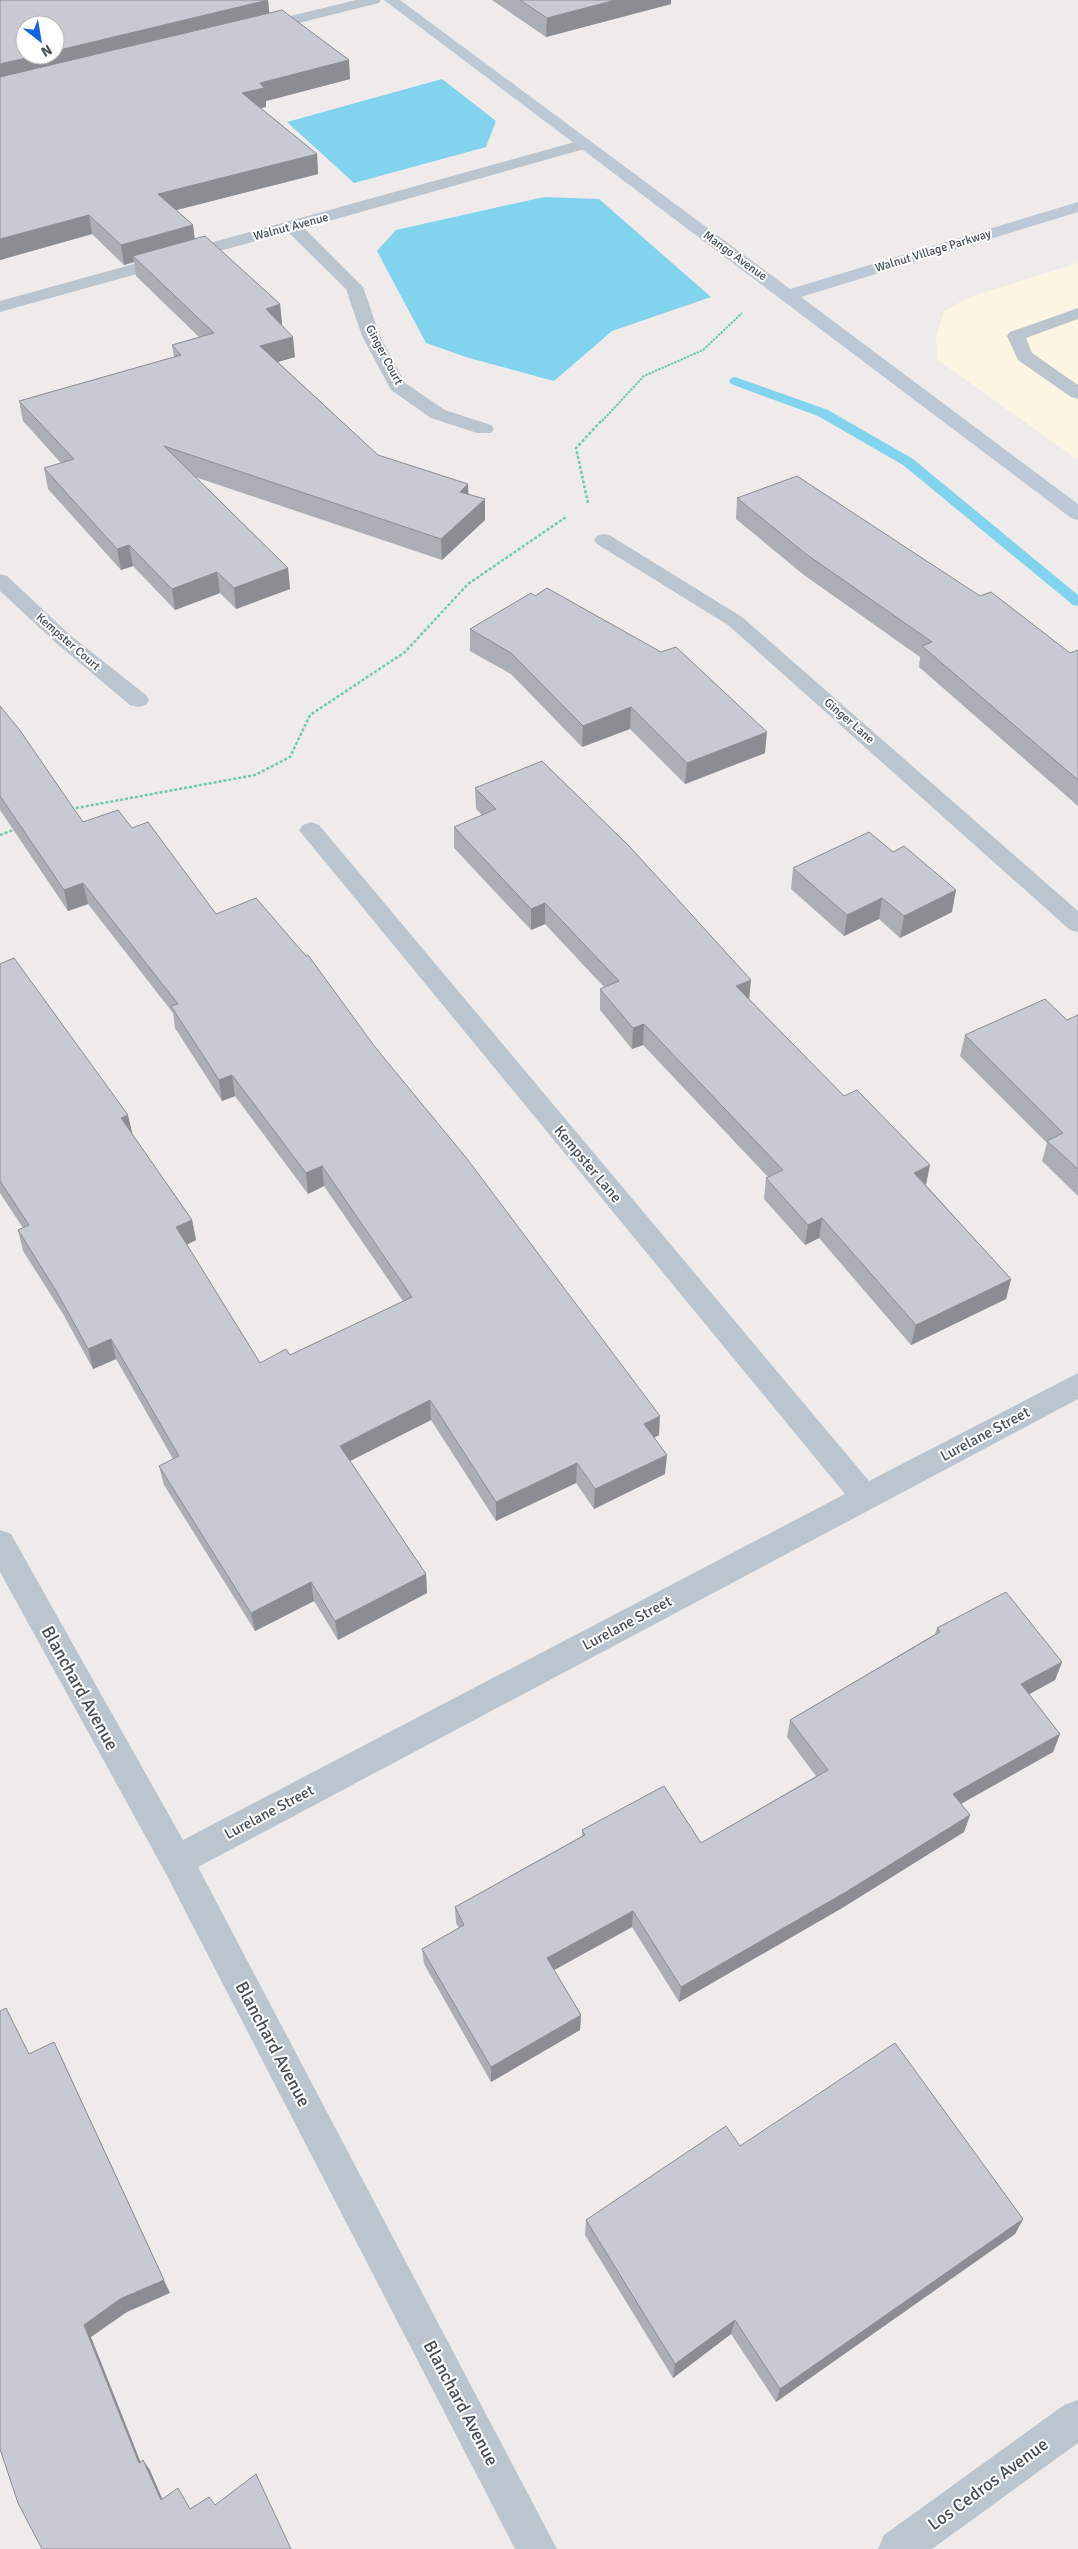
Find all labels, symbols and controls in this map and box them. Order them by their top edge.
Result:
north arrow [15,15,65,65]
text: N [38,41,55,61]
street label: Walnut Avenue [252,210,330,244]
street label: Walnut Village Parkway [873,226,993,276]
street label: Mango Avenue [700,228,770,284]
street label: Ginger Court [362,322,406,388]
street label: Kempster Court [33,610,103,674]
street label: Ginger Lane [821,695,877,747]
street label: Kempster Lane [551,1122,625,1206]
street label: Lurelane Street [937,1403,1033,1465]
street label: Lurelane Street [579,1592,675,1654]
street label: Blanchard Avenue [37,1622,123,1754]
street label: Lurelane Street [221,1781,317,1843]
street label: Blanchard Avenue [231,1978,315,2110]
street label: Blanchard Avenue [419,2337,503,2469]
street label: Los Cedros Avenue [924,2433,1052,2535]

